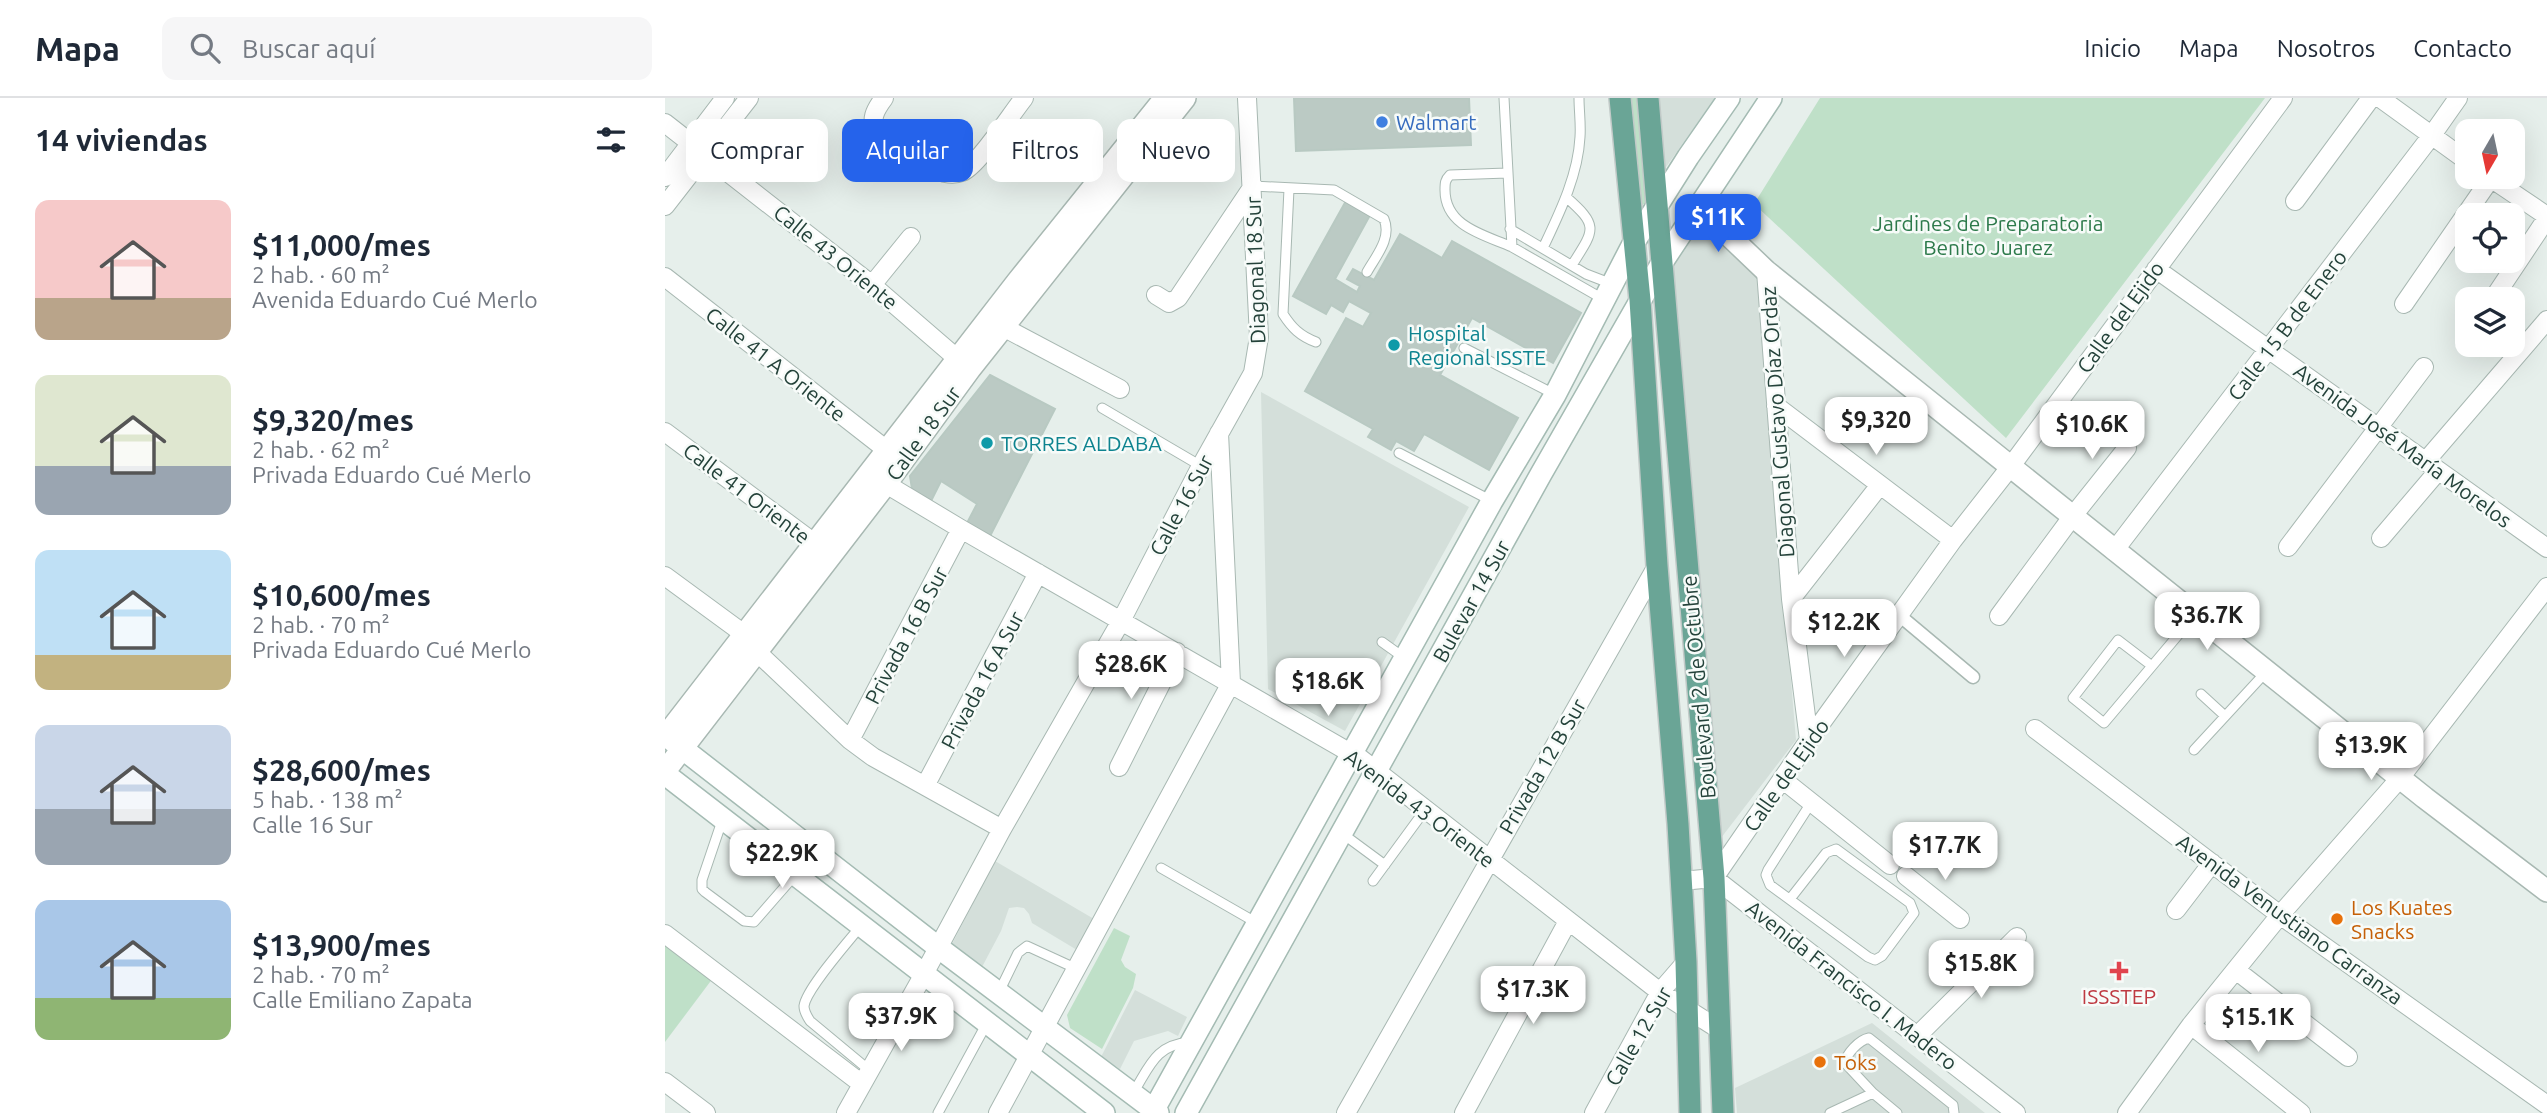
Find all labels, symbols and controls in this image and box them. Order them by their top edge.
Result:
search box [162,17,652,80]
icon: search [186,29,224,67]
text: Mapa [35,30,120,67]
text: Buscar aquí [242,34,376,63]
text: Inicio [2084,35,2141,62]
text: Mapa [2179,35,2239,62]
text: Nosotros [2277,35,2375,62]
text: Contacto [2413,35,2512,62]
place label: Walmart [1396,110,1476,134]
marker: Walmart [1374,114,1390,130]
chip: Comprar [686,119,828,182]
chip: Alquilar [842,119,973,182]
chip: Filtros [987,119,1103,182]
chip: Nuevo [1117,119,1235,182]
north arrow [2455,119,2525,189]
map controls [2455,119,2525,357]
icon: filters [592,121,630,159]
text: 14 viviendas [35,123,208,157]
pin: $11K [1677,194,1759,254]
street label: Diagonal 18 Sur [1240,196,1270,344]
street label: Calle 43 Oriente [769,200,903,314]
button: locate [2455,203,2525,273]
text: $11K [1691,204,1745,229]
park label: Jardines de Preparatoria Benito Juarez [1873,211,2103,259]
icon: home [91,228,175,312]
text: $11,000/mes [252,228,431,262]
street label: Calle 15 B de Enero [2223,245,2351,405]
street label: Calle del Ejido [2072,257,2168,377]
text: 2 hab. · 60 m² [252,262,390,287]
street label: Diagonal Gustavo Díaz Ordaz [1756,286,1798,558]
text: Avenida Eduardo Cué Merlo [252,287,538,312]
button: layers [2455,287,2525,357]
street label: Calle 41 A Oriente [701,302,851,426]
place label: Hospital Regional ISSTE [1408,321,1546,369]
marker: Hospital Regional ISSTE [1386,337,1402,353]
street label: Avenida José María Morelos [2290,358,2516,532]
street label: Calle 18 Sur [881,381,965,485]
pin: $9,320 [1819,398,1933,457]
pin: $10.6K [2035,402,2149,461]
icon: home [91,403,175,487]
text: $9,320/mes [252,403,414,437]
text: $9,320 [1841,407,1911,432]
text: $10.6K [2056,411,2128,436]
place label: TORRES ALDABA [1001,431,1162,455]
marker: TORRES ALDABA [979,435,995,451]
text: 2 hab. · 62 m² [252,437,390,462]
street label: Calle 41 Oriente [679,438,815,548]
street label: Calle 16 Sur [1144,451,1218,559]
text: Privada Eduardo Cué Merlo [252,462,531,487]
street label: Bulevar 14 Sur [1428,536,1514,666]
street label: Privada 16 B Sur [860,562,952,708]
street label: Boulevard 2 de Octubre [1676,574,1720,800]
icon: home [91,578,175,662]
text: $10,600/mes [252,578,431,612]
pin: $36.7K [2150,592,2264,652]
pin: $12.2K [1787,600,1901,659]
text: $36.7K [2171,602,2243,627]
street label: Privada 16 A Sur [936,607,1028,753]
text: $12.2K [1808,609,1880,634]
text: 2 hab. · 70 m² [252,612,390,637]
text: Privada Eduardo Cué Merlo [252,637,531,662]
pin: $28.6K [1074,642,1188,701]
text: $28.6K [1095,651,1167,676]
pin: $18.6K [1271,658,1385,718]
text: $18.6K [1292,668,1364,693]
street label: Privada 12 B Sur [1494,694,1590,838]
street label: Calle del Ejido [1738,714,1834,836]
pin: $13.9K [2314,722,2428,782]
text: $13.9K [2335,732,2407,757]
street label: Avenida 43 Oriente [1340,744,1500,872]
icon: home [91,753,175,837]
text: $28,600/mes [252,753,431,787]
text: 5 hab. · 138 m² [252,787,403,812]
text: Calle 16 Sur [252,812,373,837]
pin: $17.7K [1888,822,2002,882]
street label: Avenida Venustiano Carranza [2172,829,2408,1009]
pin: $22.9K [725,830,839,890]
text: $17.7K [1909,832,1981,857]
text: $22.9K [746,840,818,865]
street label: Avenida Francisco I. Madero [1742,895,1962,1075]
place label: Los Kuates Snacks [2351,895,2452,943]
marker: Los Kuates Snacks [2329,911,2345,927]
icon: home [91,928,175,1012]
text: $13,900/mes [252,928,431,962]
pin: $15.8K [1924,940,2038,1000]
text: $15.8K [1945,950,2017,975]
marker: ISSSTEP [2109,961,2129,981]
text: 2 hab. · 70 m² [252,962,390,987]
pin: $17.3K [1476,967,1590,1026]
text: $17.3K [1497,976,1569,1001]
street label: Calle 12 Sur [1600,982,1676,1090]
place label: ISSSTEP [2082,984,2156,1008]
text: Calle Emiliano Zapata [252,987,473,1012]
pin: $37.9K [844,993,958,1053]
pin: $15.1K [2201,995,2315,1054]
text: $37.9K [865,1003,937,1028]
text: $15.1K [2222,1004,2294,1029]
place label: Toks [1834,1050,1877,1074]
marker: Toks [1812,1054,1828,1070]

